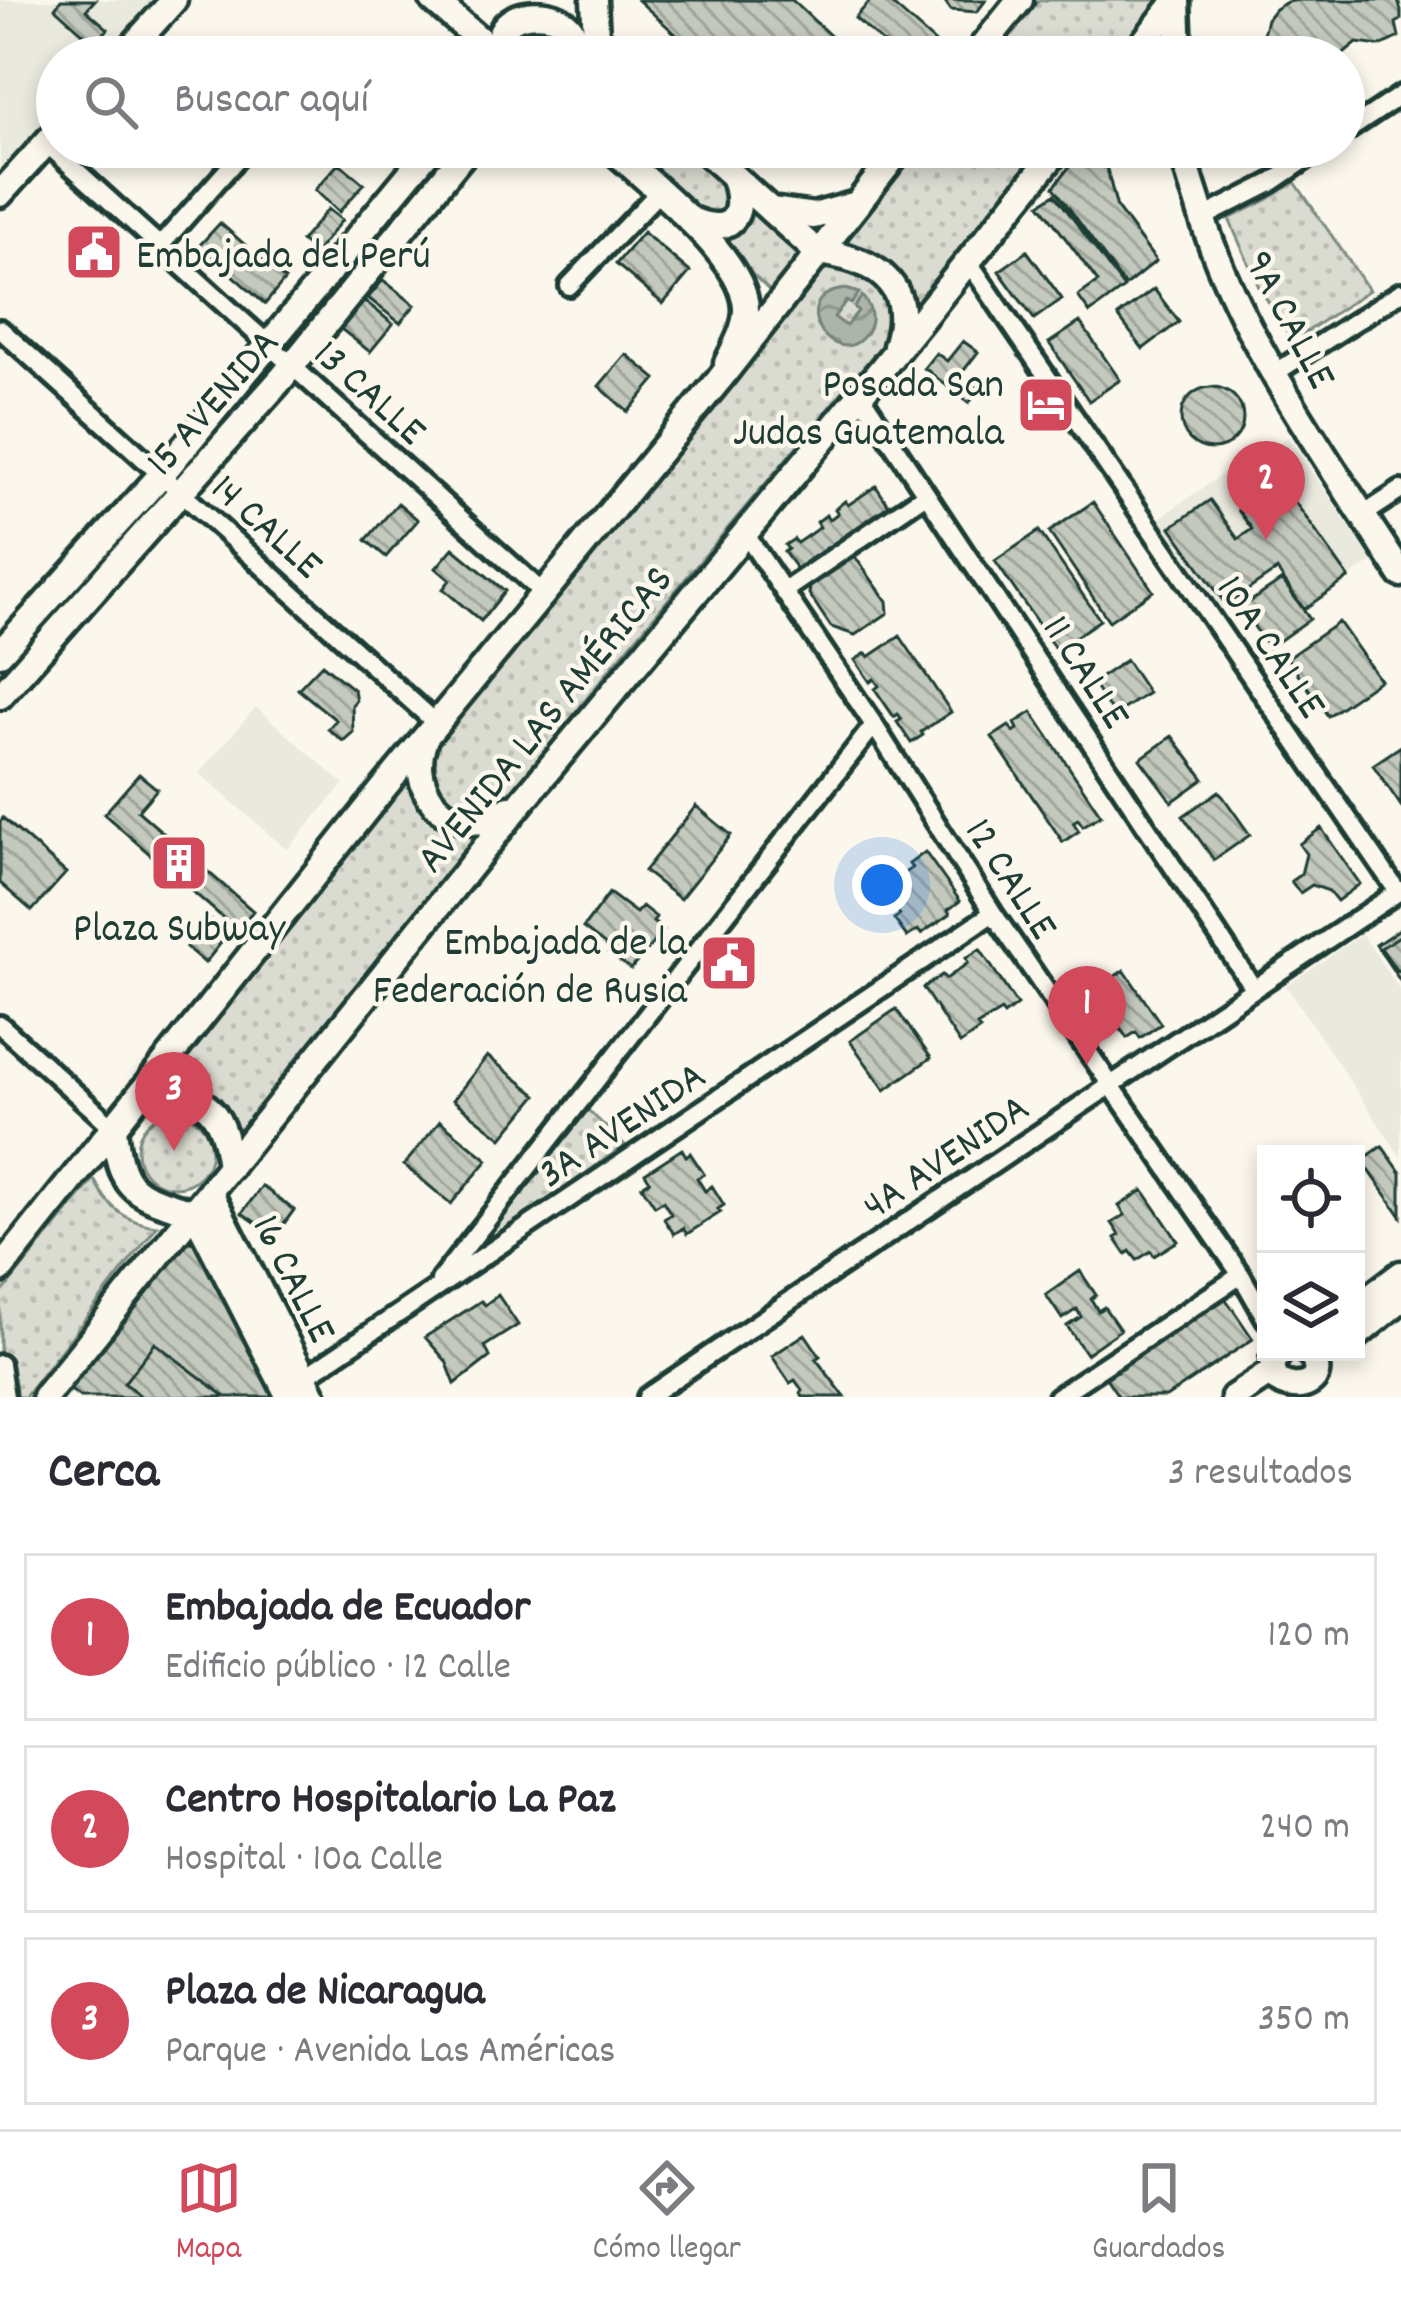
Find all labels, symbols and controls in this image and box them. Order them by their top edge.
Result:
search box [36,36,1365,168]
icon: search [78,69,144,135]
text: Buscar aquí [174,70,369,134]
public building icon: Embajada del Perú [63,221,125,283]
place label: Embajada del Perú [136,229,431,289]
street label: 9A CALLE [1225,241,1348,401]
street label: 15 AVENIDA [134,317,297,492]
street label: 13 CALLE [297,328,437,463]
place label: Posada San Judas Guatemala [733,358,1005,466]
hotel icon: Posada San Judas Guatemala [1015,374,1077,436]
pin: 2 [1227,441,1305,540]
street label: 14 CALLE [195,462,334,596]
street label: AVENIDA LAS AMÉRICAS [404,555,691,888]
street label: 10A CALLE [1198,565,1338,733]
street label: 11 CALLE [1024,605,1142,743]
street label: 12 CALLE [946,808,1070,953]
building icon: Plaza Subway [148,832,210,894]
your location [852,855,912,915]
place label: Plaza Subway [73,902,286,962]
place label: Embajada de la Federación de Rusia [373,916,688,1024]
public building icon: Embajada de la Federación de Rusia [698,932,760,994]
pin: 1 [1048,966,1126,1065]
street label: 3A AVENIDA [528,1049,720,1206]
pin: 3 [135,1052,213,1151]
street label: 4A AVENIDA [852,1082,1044,1238]
map controls [1257,1145,1365,1361]
button: locate [1257,1145,1365,1253]
street label: 16 CALLE [233,1206,348,1355]
button: layers [1257,1253,1365,1361]
text: Cerca [48,1439,159,1511]
text: 3 resultados [1168,1448,1353,1503]
text: Embajada de Ecuador [165,1578,530,1642]
text: 1 [86,1610,94,1665]
text: 120 m [1267,1610,1350,1665]
text: Edificio público · 12 Calle [165,1642,511,1697]
text: Centro Hospitalario La Paz [165,1770,616,1834]
text: 2 [81,1802,99,1857]
text: 240 m [1260,1802,1350,1857]
text: Hospital · 10a Calle [165,1834,443,1889]
text: Plaza de Nicaragua [165,1962,485,2026]
text: 3 [81,1994,99,2049]
text: 350 m [1258,1994,1350,2049]
text: Parque · Avenida Las Américas [165,2026,615,2081]
tab: Mapa [176,2155,242,2274]
tab: Cómo llegar [593,2155,741,2274]
tab: Guardados [1092,2155,1225,2274]

